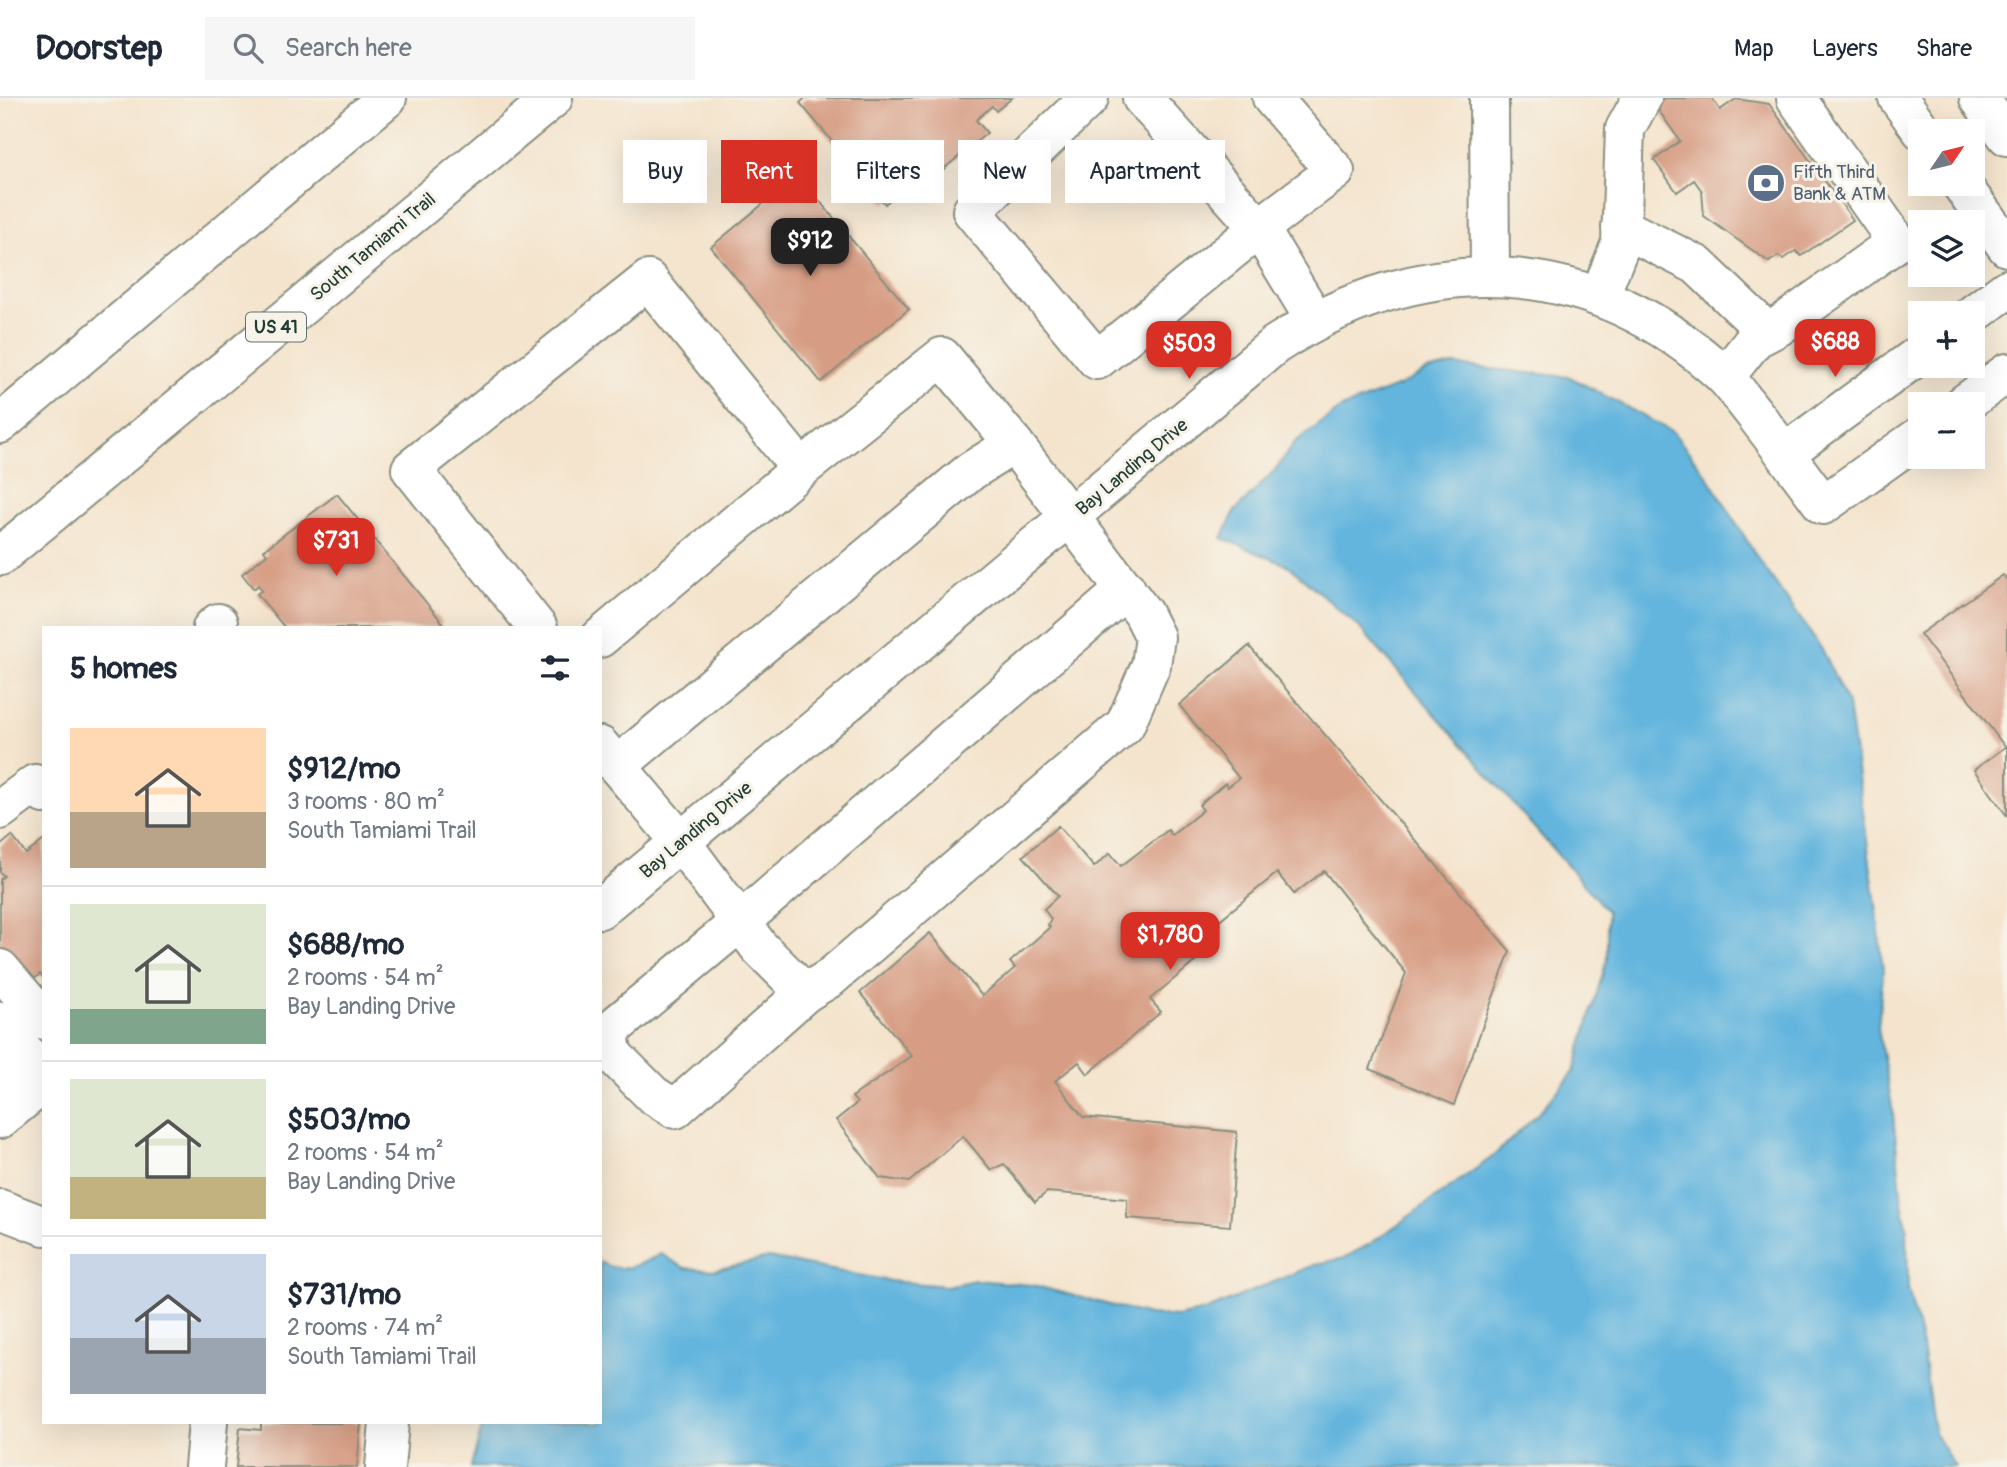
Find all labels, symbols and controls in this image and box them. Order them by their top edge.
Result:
search box [205,17,695,80]
text: Doorstep [35,28,163,69]
icon: search [229,29,267,67]
text: Search here [285,32,412,64]
text: Map [1734,34,1774,63]
text: Layers [1812,34,1878,63]
text: Share [1916,34,1972,63]
north arrow [1908,119,1984,196]
map controls [1908,119,1985,469]
chip: Buy [623,140,707,203]
chip: Rent [721,140,817,203]
chip: Filters [831,140,944,203]
chip: New [958,140,1051,203]
chip: Apartment [1065,140,1225,203]
place label: Fifth Third Bank & ATM [1793,160,1886,206]
bank icon: Fifth Third Bank & ATM [1745,162,1787,204]
street label: South Tamiami Trail [305,187,441,307]
button: layers [1908,210,1985,287]
pin: $912 [769,218,851,278]
text: $912 [787,226,833,255]
button: + [1908,301,1985,378]
road number: US 41 [246,312,306,342]
pin: $688 [1794,320,1876,379]
pin: $503 [1148,322,1230,381]
text: $688 [1810,327,1860,356]
text: $503 [1162,329,1216,358]
button: − [1908,392,1985,469]
street label: Bay Landing Drive [1071,413,1193,521]
pin: $731 [295,518,377,578]
text: $731 [313,526,359,555]
icon: filters [536,649,574,687]
text: 5 homes [70,650,177,687]
text: $912/mo [287,750,401,787]
icon: home [126,756,210,840]
street label: Bay Landing Drive [635,776,757,884]
text: 3 rooms · 80 m² [287,787,445,816]
text: South Tamiami Trail [287,816,477,845]
pin: $1,780 [1113,912,1227,972]
text: $1,780 [1137,920,1203,949]
text: $688/mo [287,926,404,963]
icon: home [126,932,210,1016]
text: 2 rooms · 54 m² [287,963,444,992]
text: Bay Landing Drive [287,992,455,1021]
text: $503/mo [287,1101,410,1138]
icon: home [126,1107,210,1191]
text: 2 rooms · 54 m² [287,1138,444,1167]
text: Bay Landing Drive [287,1167,455,1196]
text: $731/mo [287,1276,401,1313]
icon: home [126,1282,210,1366]
text: 2 rooms · 74 m² [287,1313,443,1342]
text: South Tamiami Trail [287,1342,477,1371]

